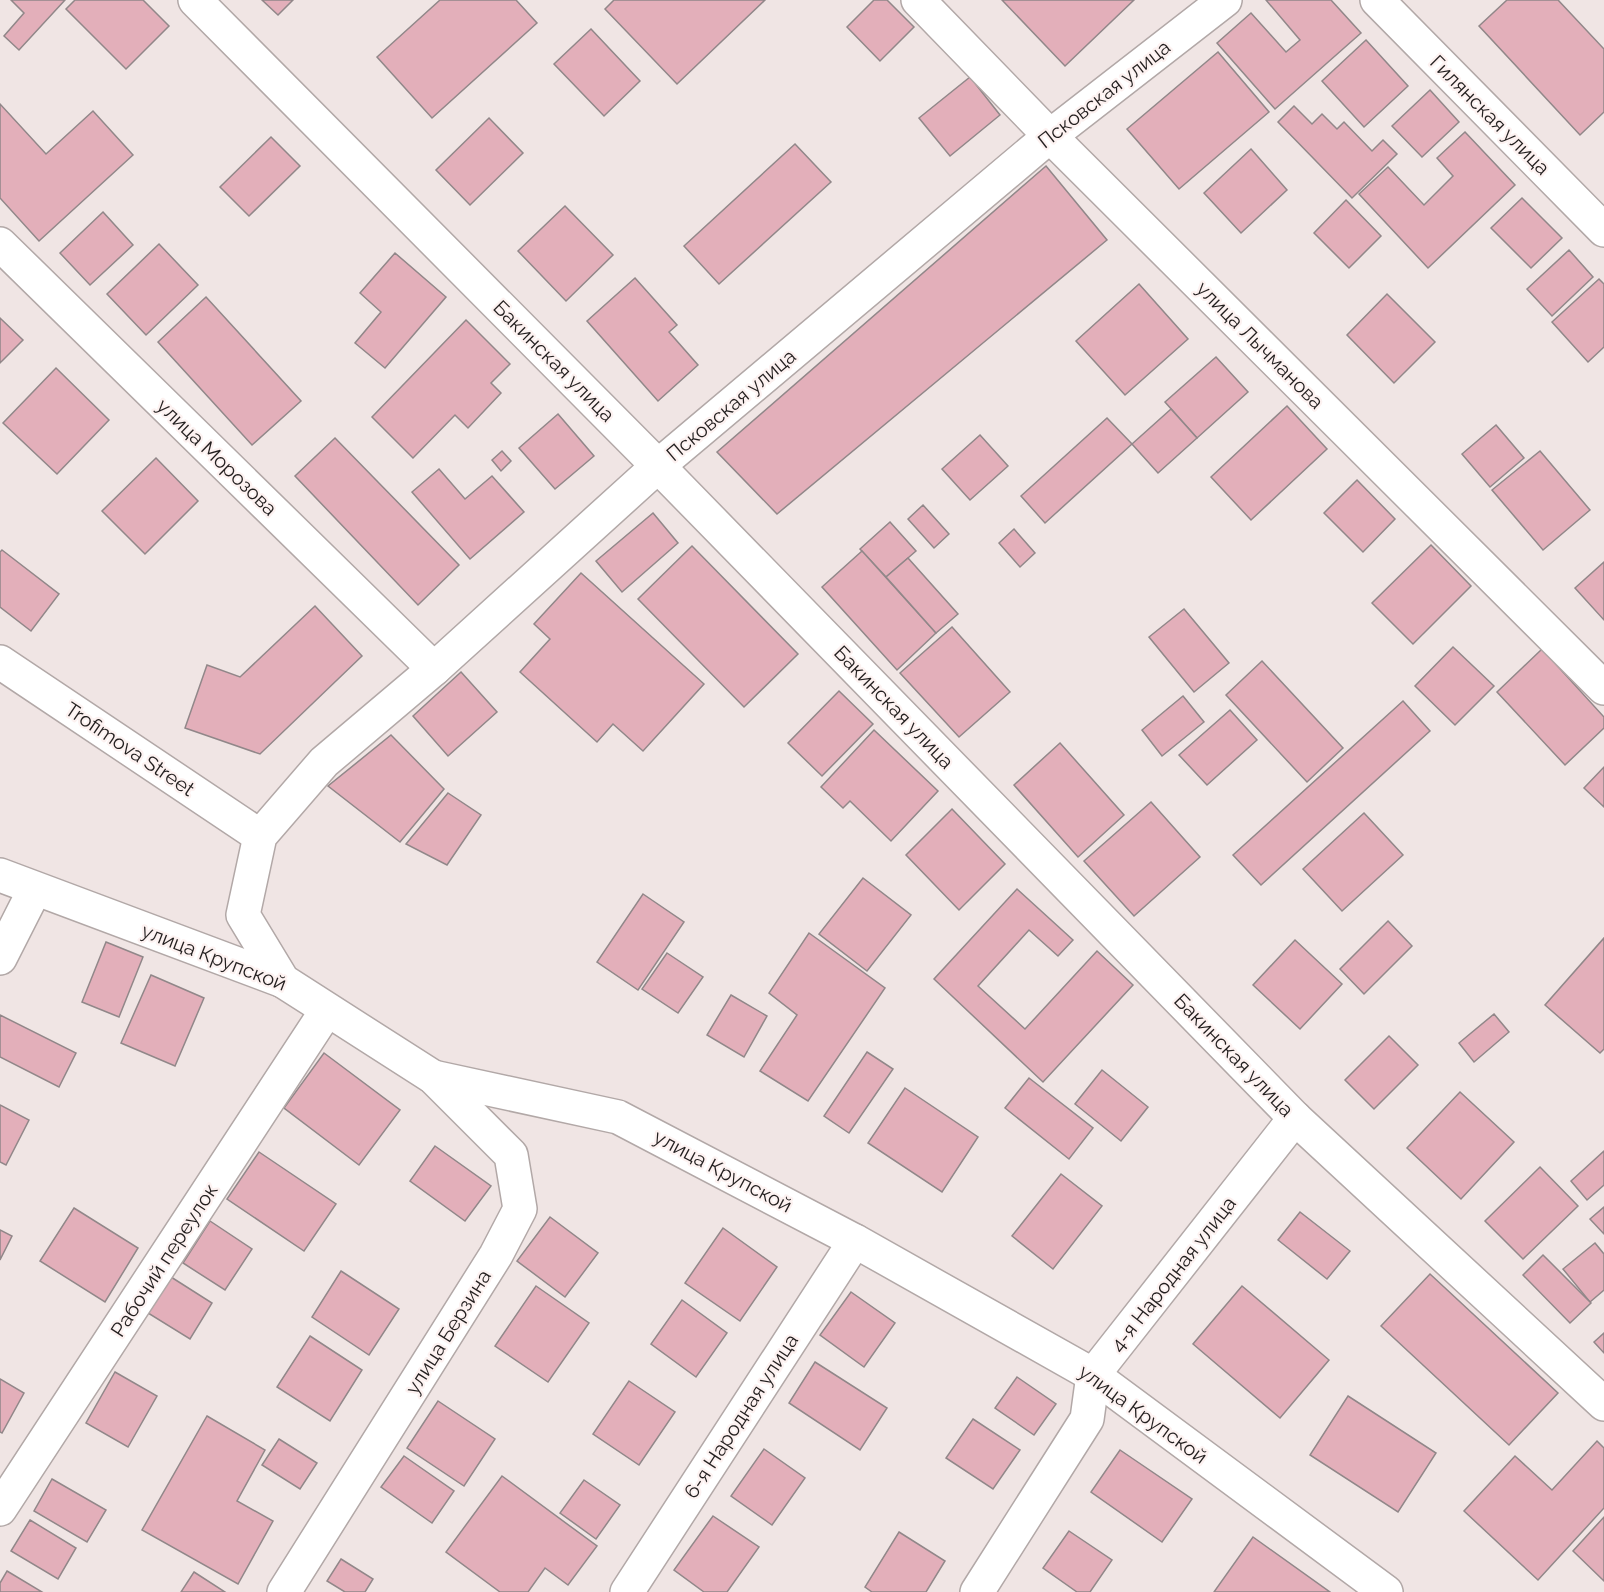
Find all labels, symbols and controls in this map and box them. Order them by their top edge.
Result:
street label: Псковская улица [1033,35,1175,153]
street label: Гилянская улица [1425,50,1555,180]
street label: улица Лычманова [1191,276,1329,414]
street label: Бакинская улица [488,295,620,427]
street label: Псковская улица [661,344,801,466]
street label: улица Морозова [152,394,282,520]
street label: Бакинская улица [829,641,959,773]
street label: Trofimova Street [61,697,199,801]
street label: улица Крупской [138,918,290,996]
street label: Бакинская улица [1169,989,1299,1121]
street label: улица Крупской [650,1124,796,1218]
street label: Рабочий переулок [105,1179,223,1341]
street label: 4-я Народная улица [1105,1192,1241,1356]
street label: улица Берзина [400,1265,496,1399]
street label: 6-я Народная улица [679,1329,803,1503]
street label: улица Крупской [1074,1359,1212,1469]

